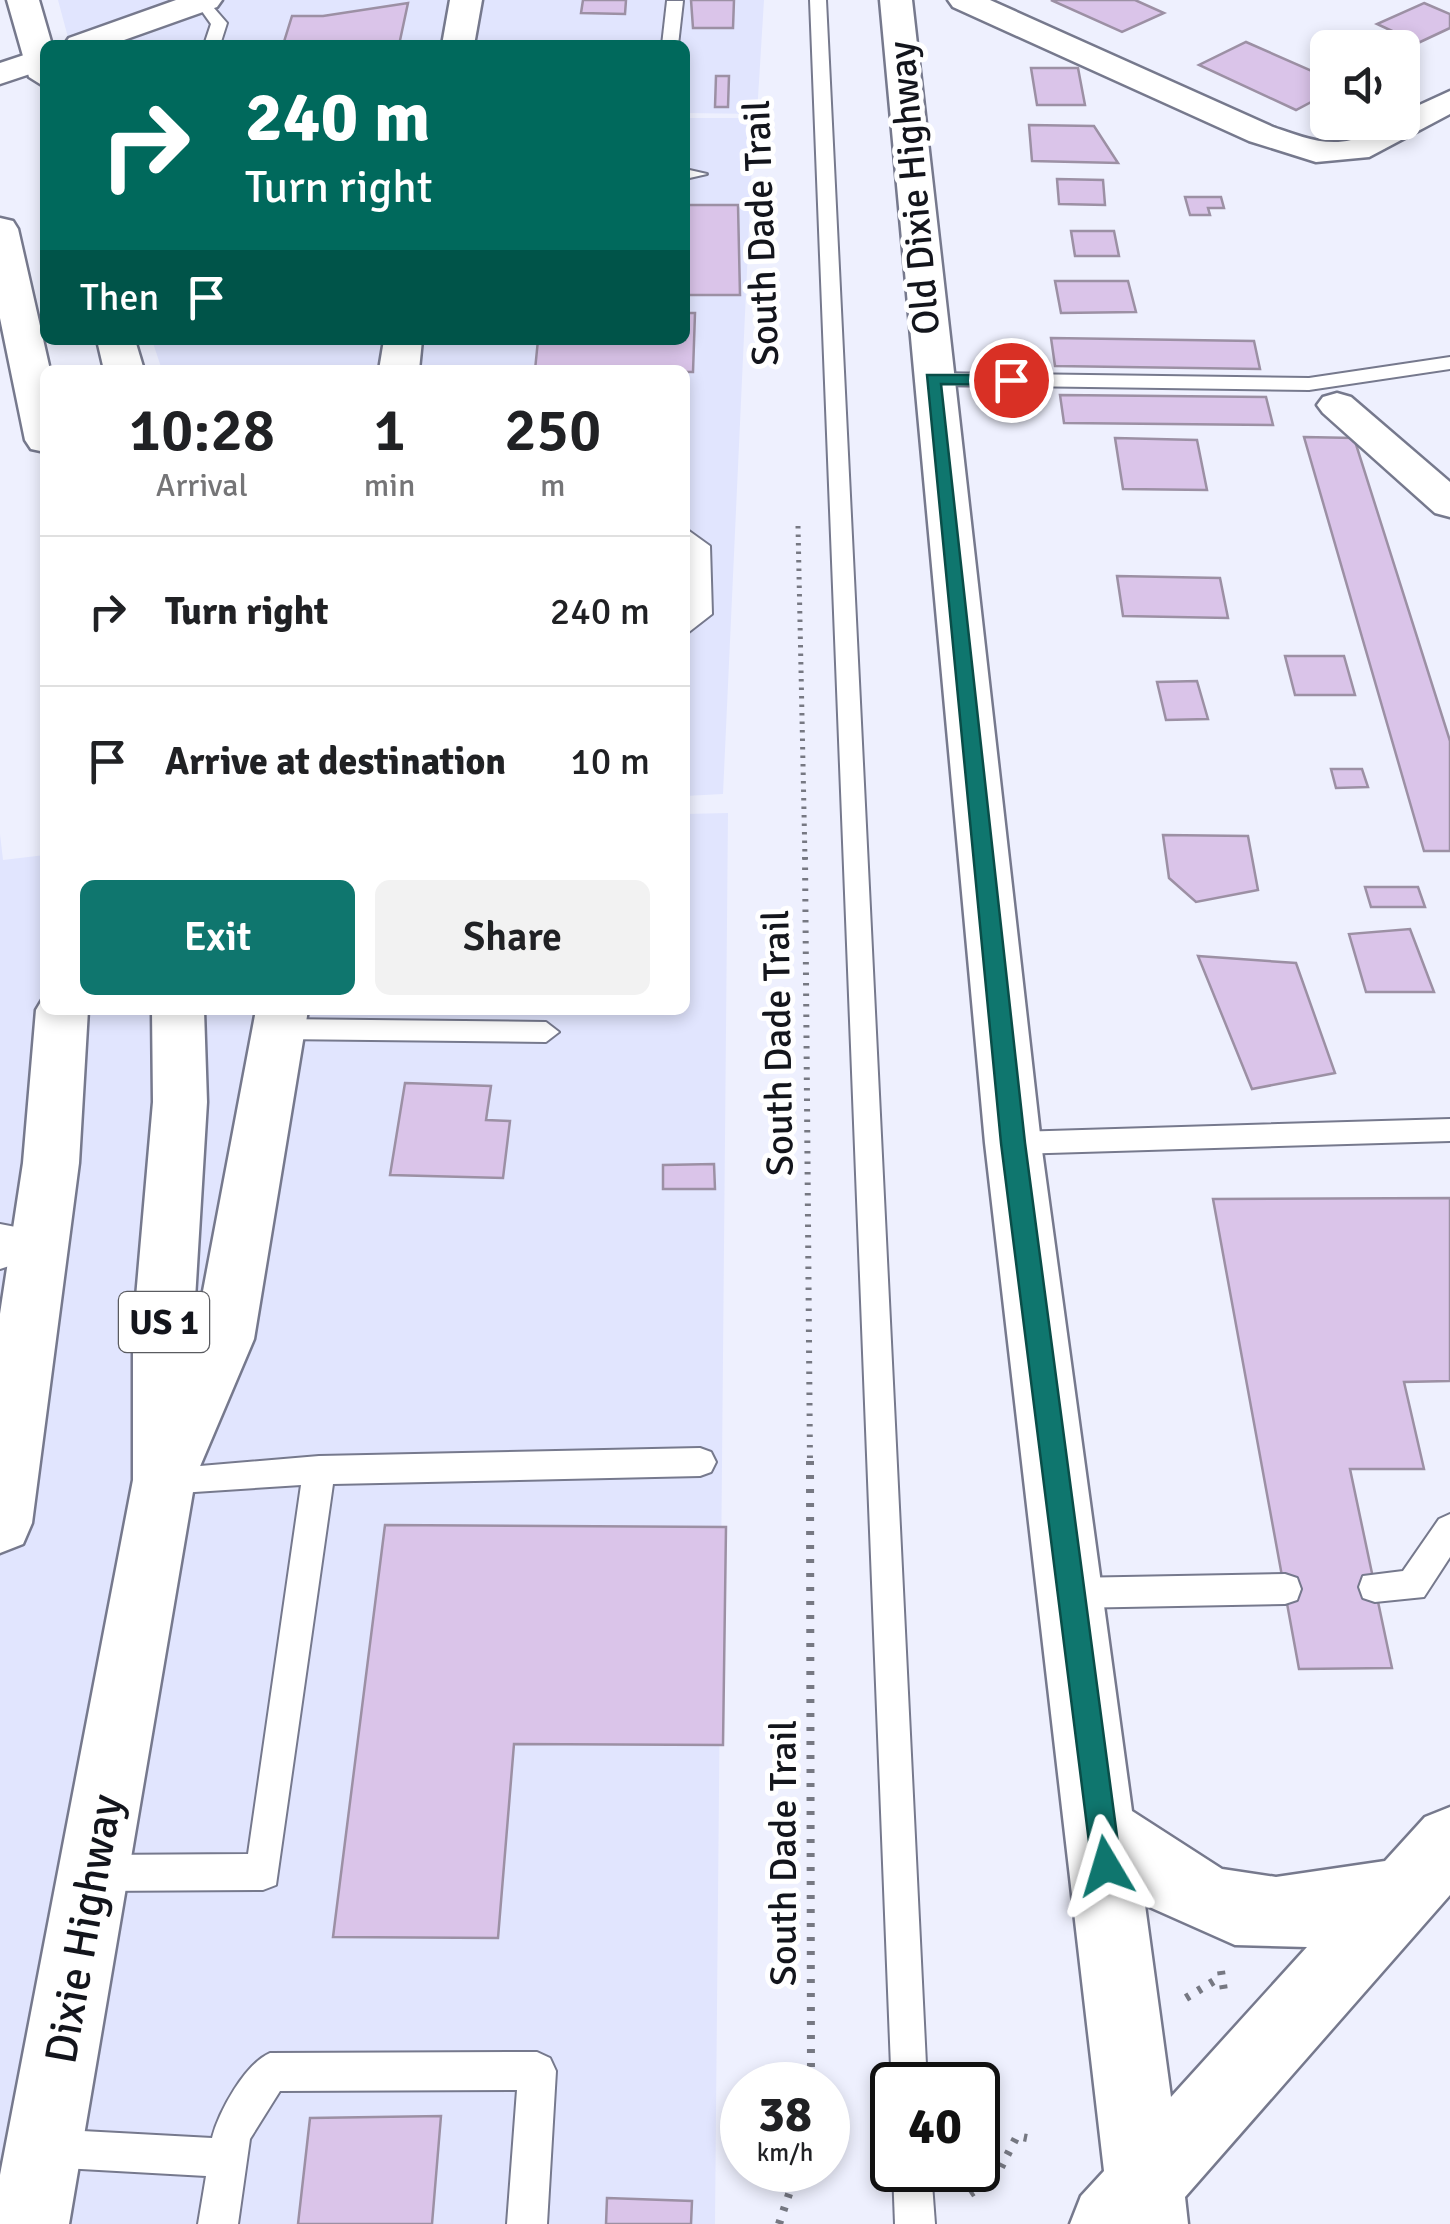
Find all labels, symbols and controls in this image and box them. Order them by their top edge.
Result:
map controls [1310,30,1420,140]
button: sound [1310,30,1420,140]
street label: Old Dixie Highway [878,39,950,337]
text: 240 m [245,74,430,160]
icon: right [80,80,210,210]
street label: South Dade Trail [733,99,789,367]
text: Turn right [245,160,433,215]
icon: arrive [179,270,234,325]
text: Then [80,274,159,321]
pin [969,338,1054,423]
icon: arrive [984,353,1039,408]
text: 10:28 [129,394,275,468]
text: 1 [373,394,406,468]
text: 250 [504,394,601,468]
text: Arrival [156,466,248,505]
text: min [364,466,415,505]
text: m [540,466,566,505]
icon: right [80,584,135,639]
text: Turn right [165,588,329,635]
text: 240 m [550,588,650,635]
icon: arrive [80,734,135,789]
text: Arrive at destination [165,738,506,785]
text: 10 m [570,738,650,785]
button: Exit [80,880,355,995]
button: Share [375,880,650,995]
street label: South Dade Trail [752,909,804,1177]
road number: US 1 [119,1292,209,1352]
street label: South Dade Trail [760,1720,807,1986]
street label: Dixie Highway [33,1790,135,2068]
position arrow [1054,1814,1158,1918]
speed limit sign: 40 [870,2062,1000,2192]
text: 38 [758,2084,812,2146]
text: km/h [757,2137,813,2168]

